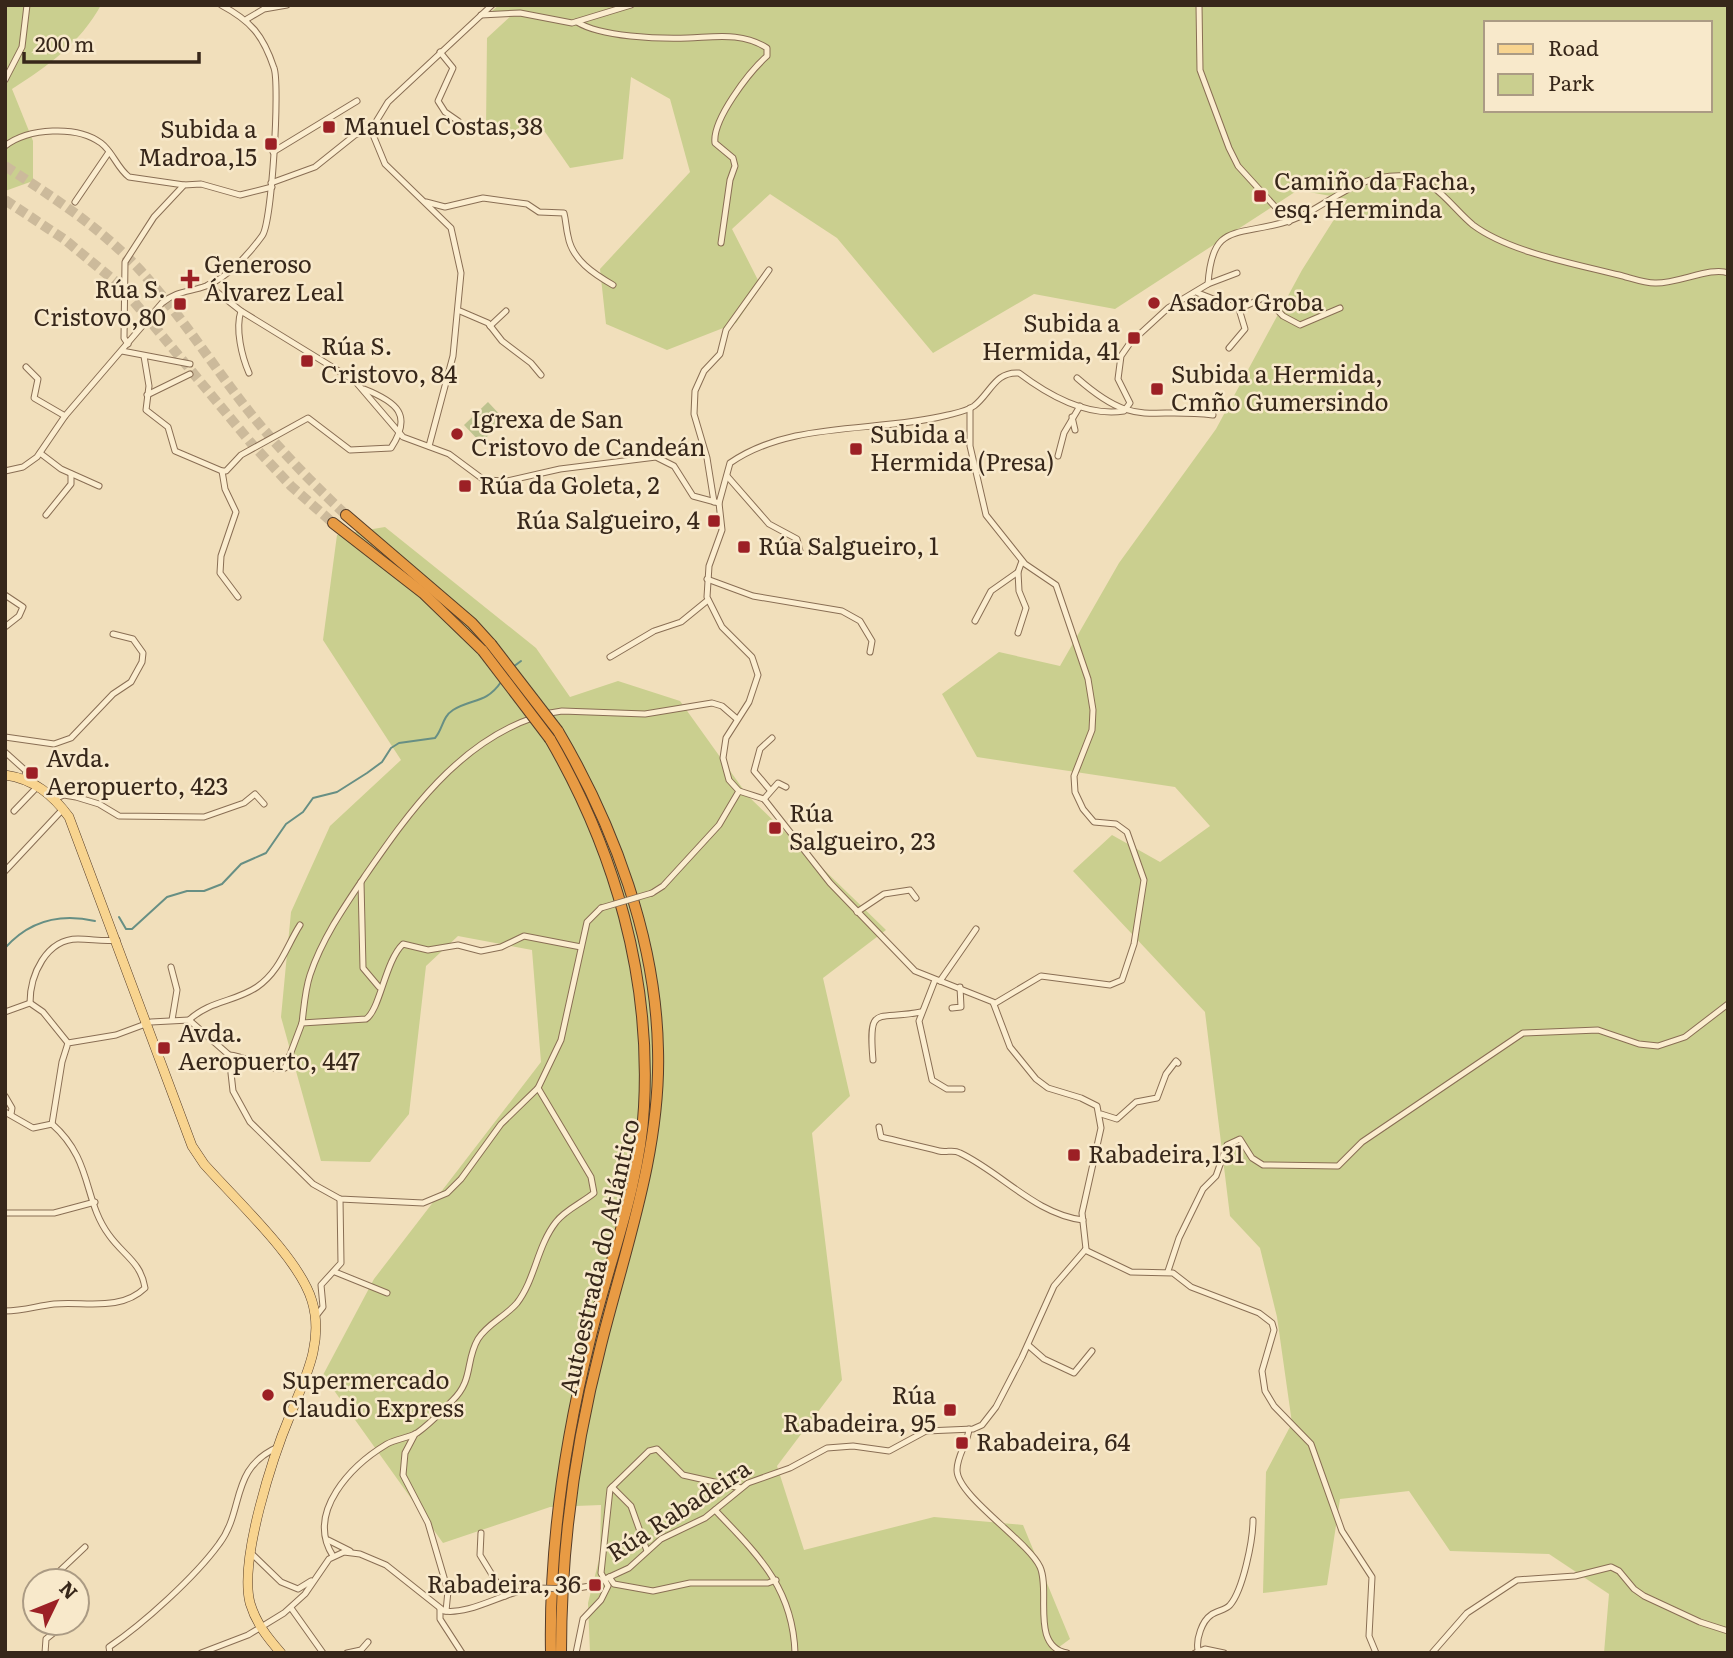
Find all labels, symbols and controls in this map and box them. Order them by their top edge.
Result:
scale bar [24,21,200,65]
legend [1484,21,1712,112]
text: 200 m [35,27,95,58]
text: Road [1548,31,1599,62]
text: Park [1548,66,1594,97]
place label: Manuel Costas,38 [343,107,543,142]
place label: Subida a Madroa,15 [138,110,257,173]
marker: Manuel Costas,38 [321,119,337,135]
marker: Subida a Madroa,15 [263,136,279,152]
place label: Camiño da Facha, esq. Herminda [1274,162,1477,225]
marker: Camiño da Facha, esq. Herminda [1252,188,1268,204]
place label: Generoso Álvarez Leal [204,245,344,308]
place label: Rúa S. Cristovo,80 [34,270,166,333]
marker: Generoso Álvarez Leal [182,271,198,287]
place label: Asador Groba [1168,283,1324,318]
marker: Asador Groba [1146,295,1162,311]
marker: Rúa S. Cristovo,80 [172,296,188,312]
place label: Subida a Hermida, 41 [982,304,1120,367]
place label: Rúa S. Cristovo, 84 [321,327,458,390]
marker: Subida a Hermida, 41 [1126,330,1142,346]
marker: Rúa S. Cristovo, 84 [299,353,315,369]
place label: Subida a Hermida, Cmño Gumersindo [1171,355,1388,418]
marker: Subida a Hermida, Cmño Gumersindo [1149,381,1165,397]
place label: Igrexa de San Cristovo de Candeán [471,400,706,463]
place label: Subida a Hermida (Presa) [870,415,1055,478]
marker: Igrexa de San Cristovo de Candeán [449,426,465,442]
marker: Subida a Hermida (Presa) [848,441,864,457]
place label: Rúa da Goleta, 2 [479,466,660,501]
marker: Rúa da Goleta, 2 [457,478,473,494]
place label: Rúa Salgueiro, 4 [516,501,700,536]
marker: Rúa Salgueiro, 4 [706,513,722,529]
place label: Rúa Salgueiro, 1 [758,527,939,562]
marker: Rúa Salgueiro, 1 [736,539,752,555]
place label: Avda. Aeropuerto, 423 [46,739,229,802]
marker: Avda. Aeropuerto, 423 [24,765,40,781]
place label: Rúa Salgueiro, 23 [789,794,936,857]
marker: Rúa Salgueiro, 23 [767,820,783,836]
place label: Avda. Aeropuerto, 447 [178,1014,360,1077]
marker: Avda. Aeropuerto, 447 [156,1040,172,1056]
street label: Autoestrada do Atlántico [549,1115,646,1398]
place label: Rabadeira,131 [1088,1135,1244,1170]
marker: Rabadeira,131 [1066,1147,1082,1163]
place label: Supermercado Claudio Express [282,1361,464,1424]
place label: Rúa Rabadeira, 95 [783,1376,936,1439]
marker: Supermercado Claudio Express [260,1387,276,1403]
marker: Rúa Rabadeira, 95 [942,1402,958,1418]
place label: Rabadeira, 64 [976,1423,1131,1458]
marker: Rabadeira, 64 [954,1435,970,1451]
street label: Rúa Rabadeira [599,1449,756,1569]
place label: Rabadeira, 36 [427,1565,581,1600]
north arrow [21,1567,91,1637]
text: N [53,1574,85,1605]
marker: Rabadeira, 36 [587,1577,603,1593]

